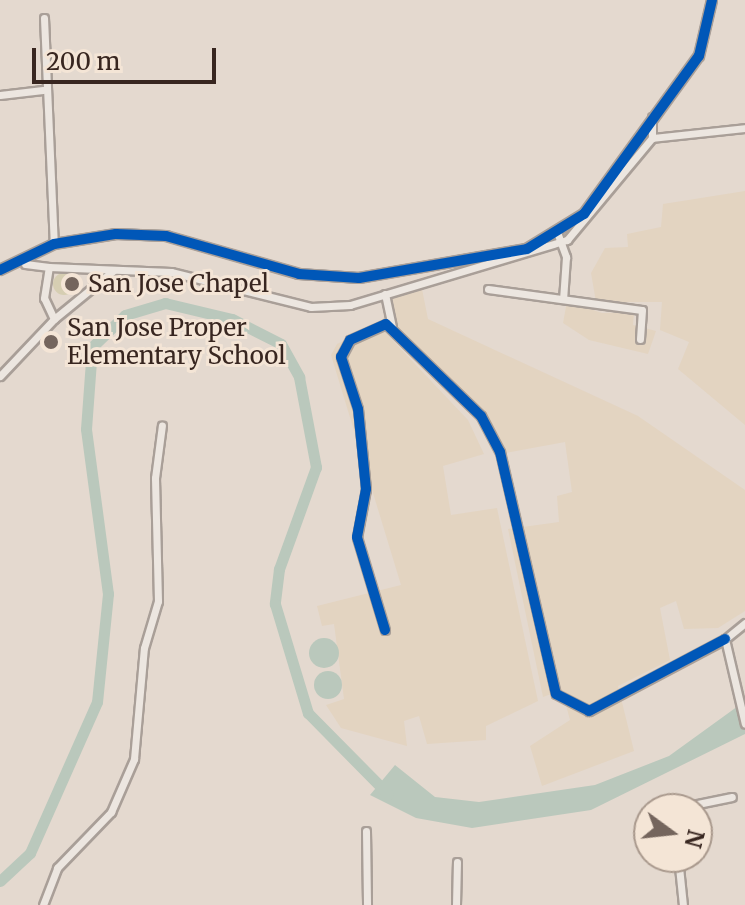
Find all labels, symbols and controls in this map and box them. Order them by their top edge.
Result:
scale bar [36,32,220,82]
text: 200 m [46,46,120,77]
place label: San Jose Chapel [88,270,269,298]
marker: San Jose Chapel [63,275,81,293]
place label: San Jose Proper Elementary School [67,314,286,370]
marker: San Jose Proper Elementary School [42,333,60,351]
north arrow [633,793,713,873]
text: N [678,827,710,851]

